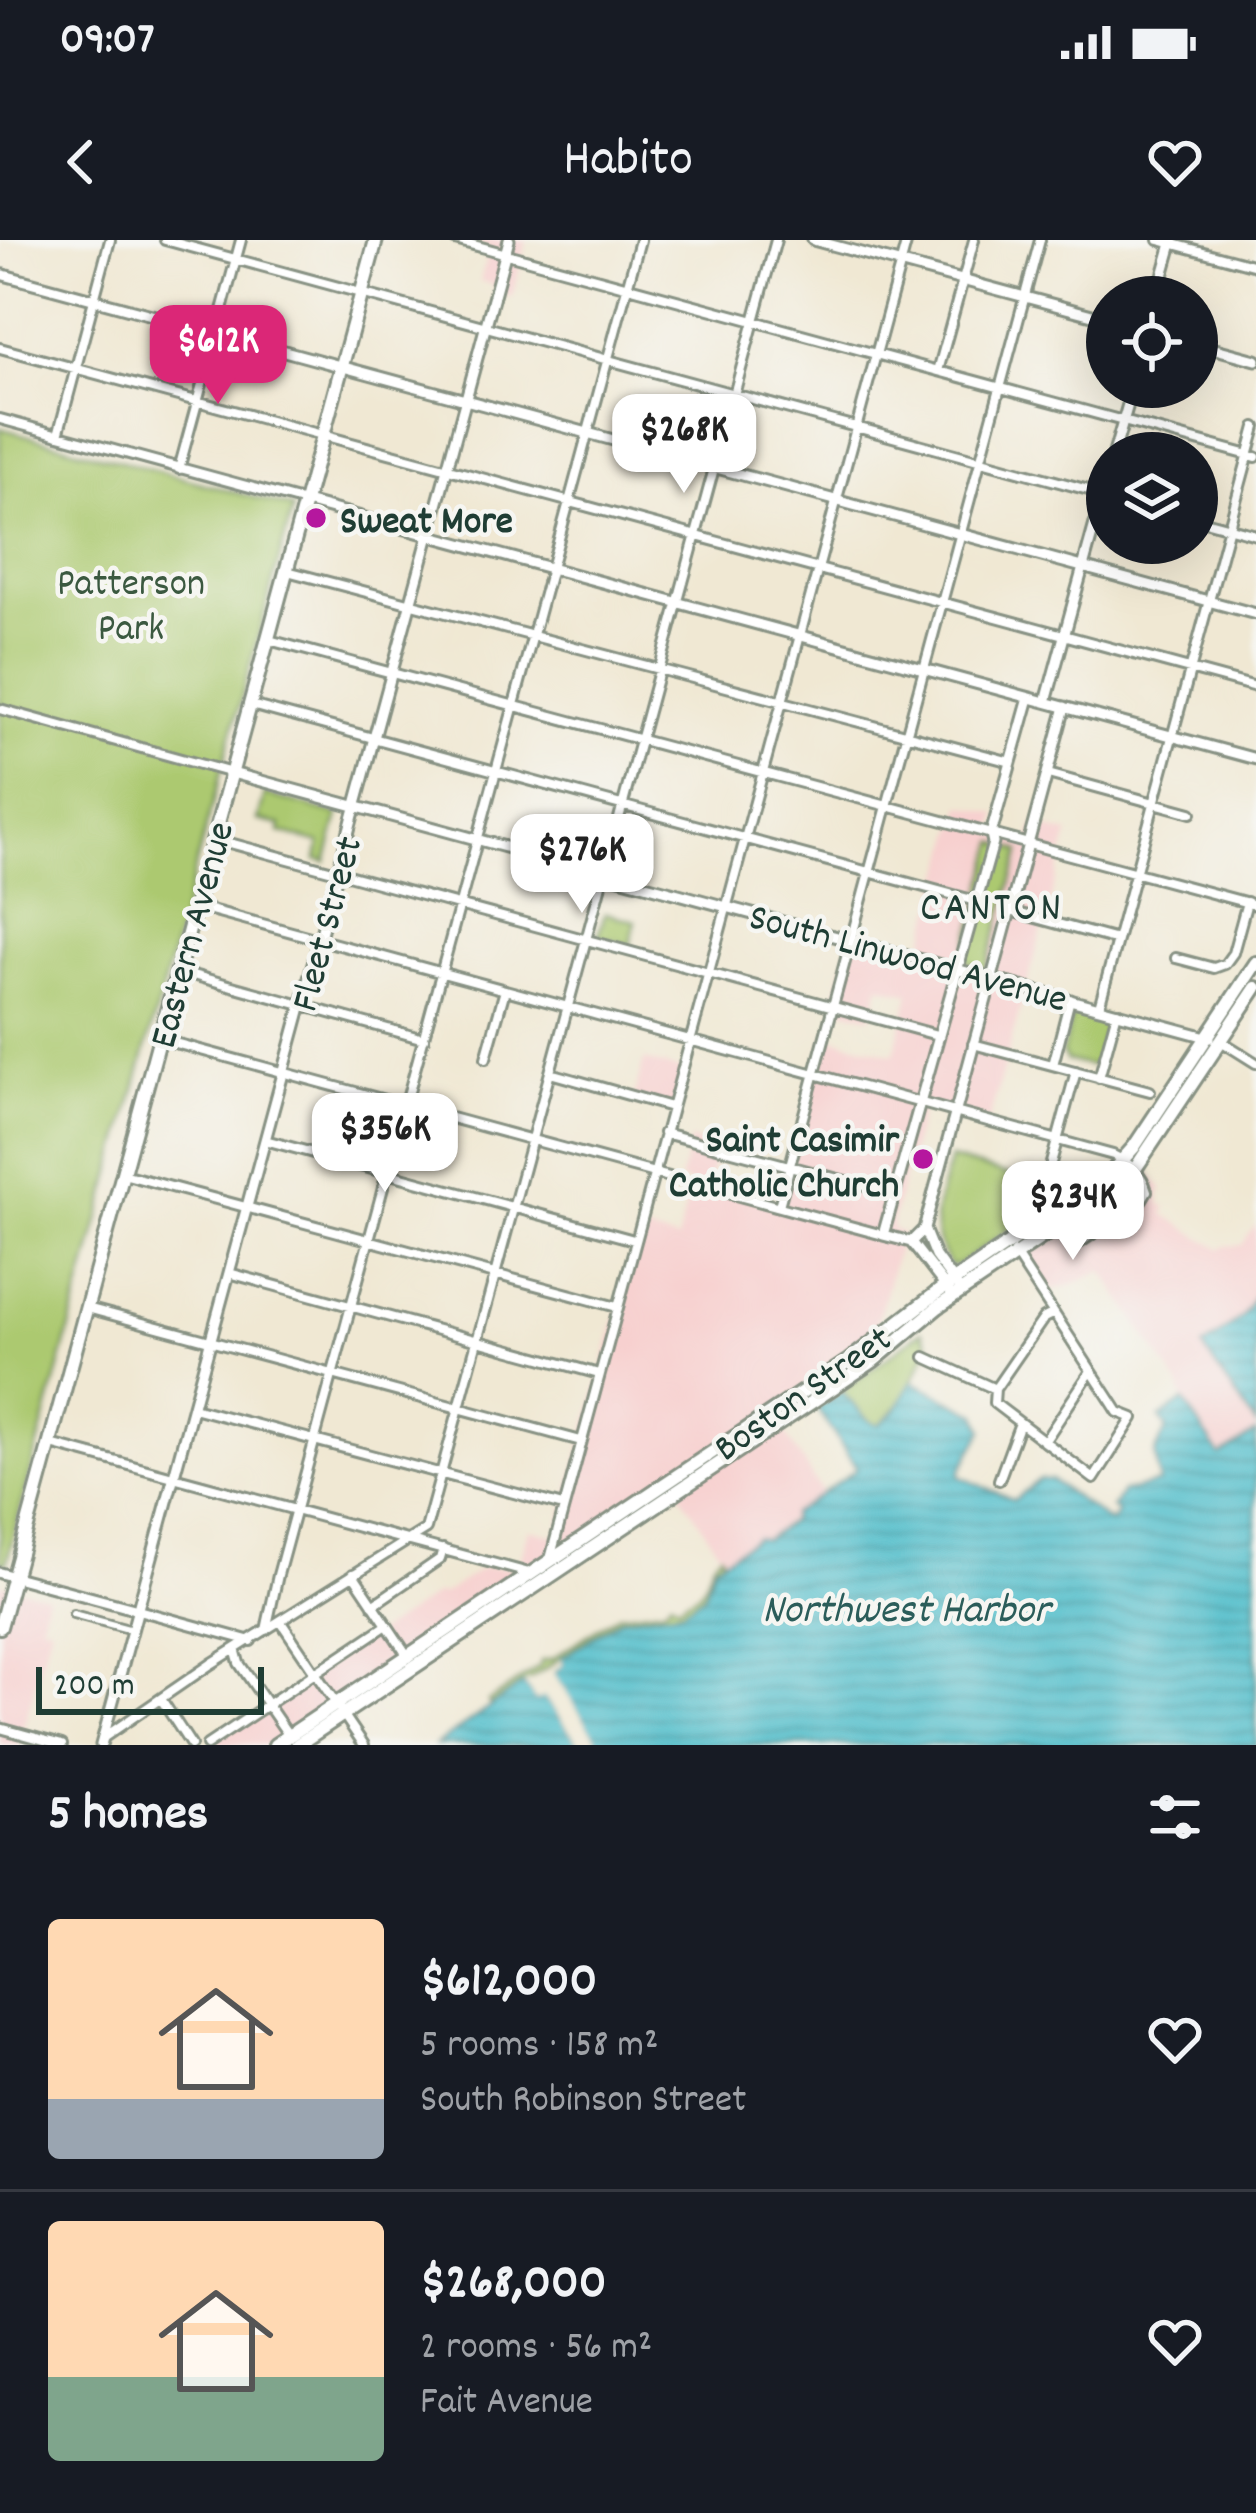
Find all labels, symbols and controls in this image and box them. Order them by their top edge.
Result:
text: 09:07 [60,10,154,74]
text: Habito [563,124,693,201]
icon: back [48,129,114,195]
icon: heart [1142,129,1208,195]
map controls [1086,276,1218,564]
button: locate [1086,276,1218,408]
pin: $612K [134,305,302,407]
text: $612K [177,316,259,371]
pin: $268K [600,394,768,496]
text: $268K [639,405,729,460]
button: layers [1086,432,1218,564]
place label: Sweat More [340,497,513,552]
marker: Sweat More [303,505,329,531]
park label: Patterson Park [57,559,205,659]
pin: $276K [498,814,666,916]
street label: Eastern Avenue [139,816,252,1055]
text: $276K [538,825,626,880]
street label: Fleet Street [281,831,380,1018]
district label: CANTON [920,881,1064,941]
street label: South Linwood Avenue [742,892,1073,1030]
pin: $356K [301,1093,469,1195]
text: $356K [339,1104,431,1159]
place label: Saint Casimir Catholic Church [669,1116,900,1216]
marker: Saint Casimir Catholic Church [910,1146,936,1172]
pin: $234K [989,1161,1157,1263]
text: $234K [1029,1172,1117,1227]
street label: Boston Street [705,1315,905,1478]
water label: Northwest Harbor [762,1583,1054,1643]
scale bar [36,1661,264,1714]
text: 200 m [54,1664,135,1711]
text: 5 homes [48,1781,208,1853]
icon: filters [1142,1784,1208,1850]
text: $612,000 [420,1948,597,2020]
icon: home [144,1967,288,2111]
icon: heart [1142,2006,1208,2072]
text: 5 rooms · 158 m² [420,2020,658,2075]
text: South Robinson Street [420,2075,746,2130]
text: $268,000 [420,2250,607,2322]
icon: home [144,2269,288,2413]
icon: heart [1142,2308,1208,2374]
text: 2 rooms · 56 m² [420,2322,652,2377]
text: Fait Avenue [420,2377,593,2432]

